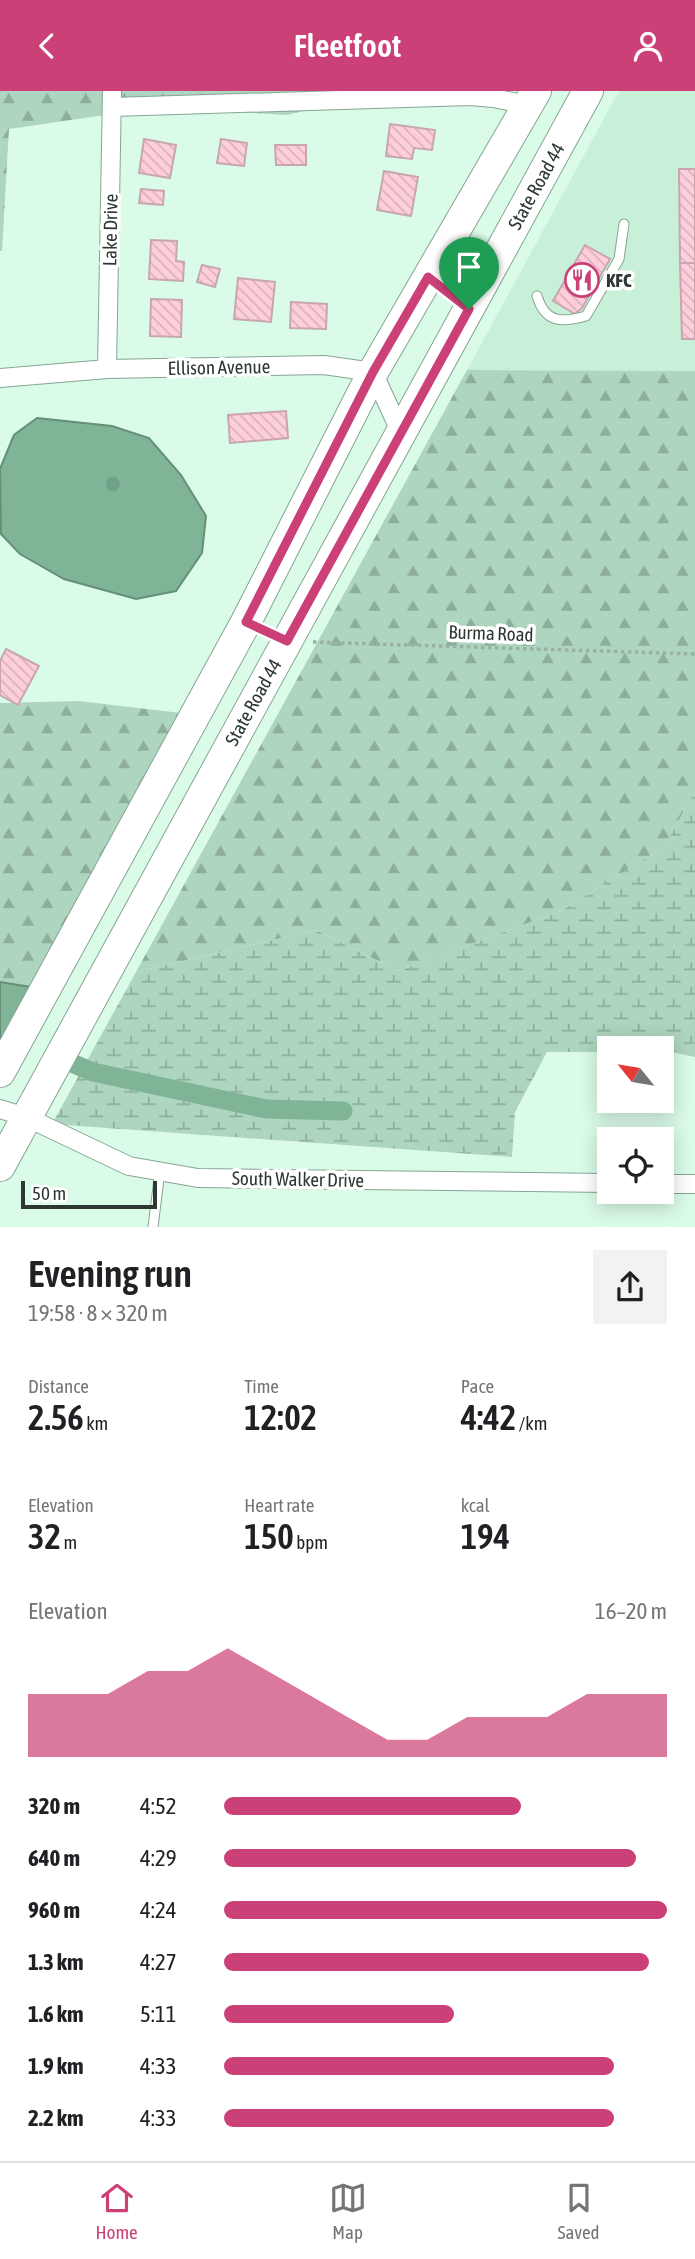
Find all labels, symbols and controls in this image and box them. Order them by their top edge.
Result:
icon: back [28,27,66,65]
text: Fleetfoot [294,27,401,64]
icon: person [629,27,667,65]
street label: State Road 44 [503,139,569,233]
street label: Lake Drive [98,194,122,266]
pin [439,237,499,309]
icon: arrive [450,248,488,286]
restaurant icon: KFC [563,261,601,299]
place label: KFC [606,269,632,291]
street label: Ellison Avenue [168,355,270,379]
street label: Burma Road [448,621,534,645]
street label: State Road 44 [220,655,286,749]
north arrow [597,1036,674,1113]
map controls [597,1036,674,1204]
button: locate [597,1127,674,1204]
street label: South Walker Drive [232,1167,364,1191]
scale bar [21,1177,158,1209]
text: 50 m [32,1182,66,1204]
button: share [593,1250,667,1324]
text: Evening run [28,1252,192,1295]
text: 19:58 · 8 × 320 m [28,1300,168,1326]
text: Distance [28,1375,89,1397]
text: Time [244,1375,279,1397]
text: Pace [461,1375,494,1397]
text: 2.56 [28,1397,84,1437]
text: 12:02 [244,1397,317,1437]
text: 4:42 [461,1397,516,1437]
text: km [84,1412,108,1434]
text: /km [516,1412,547,1434]
text: Elevation [28,1494,94,1516]
text: Heart rate [244,1494,314,1516]
text: kcal [461,1494,490,1516]
text: 32 [28,1516,61,1556]
text: 150 [244,1516,294,1556]
text: 194 [461,1516,510,1556]
text: m [61,1531,77,1553]
text: bpm [294,1531,328,1553]
text: Elevation [28,1598,108,1624]
text: 16–20 m [595,1598,667,1624]
text: 320 m [28,1793,80,1819]
text: 4:52 [140,1793,177,1819]
text: 640 m [28,1845,80,1871]
text: 4:29 [140,1845,177,1871]
text: 960 m [28,1897,80,1923]
text: 4:24 [140,1897,177,1923]
text: 1.3 km [28,1949,84,1975]
text: 4:27 [140,1949,177,1975]
text: 1.6 km [28,2001,84,2027]
text: 5:11 [140,2001,177,2027]
text: 1.9 km [28,2053,84,2079]
text: 4:33 [140,2053,177,2079]
text: 2.2 km [28,2105,84,2131]
text: 4:33 [140,2105,177,2131]
tab: Home [95,2179,138,2243]
tab: Map [329,2179,367,2243]
tab: Saved [558,2179,600,2243]

